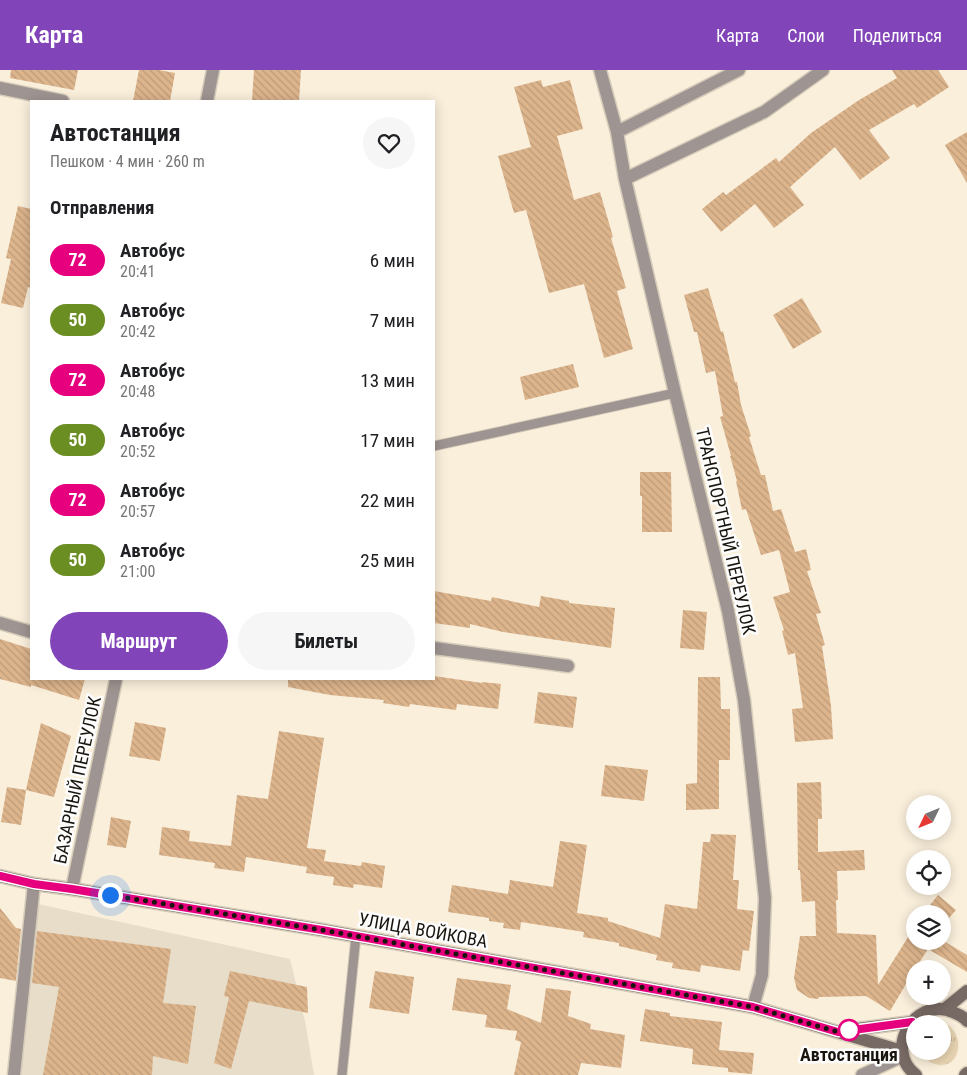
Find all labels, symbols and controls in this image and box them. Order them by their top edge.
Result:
text: Карта [25,21,83,49]
text: Карта [716,25,759,46]
text: Слои [787,25,825,46]
text: Поделиться [853,25,942,46]
button: heart [363,117,415,169]
text: Автостанция [50,119,180,147]
text: Пешком · 4 мин · 260 m [50,152,205,171]
text: Отправления [50,196,154,219]
text: Автобус [120,239,185,262]
text: 72 [68,249,87,270]
text: 6 мин [370,249,415,272]
text: 20:41 [120,262,155,281]
text: Автобус [120,299,185,322]
text: 50 [68,309,87,330]
text: 7 мин [370,309,415,332]
text: 20:42 [120,322,155,341]
text: Автобус [120,359,185,382]
text: 72 [68,369,87,390]
text: 13 мин [360,369,415,392]
text: 20:48 [120,382,155,401]
text: Автобус [120,419,185,442]
street label: ТРАНСПОРТНЫЙ ПЕРЕУЛОК [692,426,760,636]
text: 50 [68,429,87,450]
text: 17 мин [360,429,415,452]
text: 20:52 [120,442,155,461]
text: Автобус [120,479,185,502]
text: 72 [68,489,87,510]
text: 22 мин [360,489,415,512]
text: 20:57 [120,502,155,521]
text: Автобус [120,539,185,562]
text: 50 [68,549,87,570]
text: 25 мин [360,549,415,572]
text: 21:00 [120,562,155,581]
button: Маршрут [50,612,228,670]
button: Билеты [238,612,415,670]
street label: БАЗАРНЫЙ ПЕРЕУЛОК [49,694,105,866]
north arrow [906,795,951,840]
map controls [906,795,951,1060]
button: locate [906,850,951,895]
your location [98,883,123,908]
button: layers [906,905,951,950]
street label: УЛИЦА ВОЙКОВА [357,908,490,952]
button: + [906,960,951,1005]
button: − [906,1015,951,1060]
marker: Автостанция [838,1019,860,1041]
place label: Автостанция [800,1044,898,1065]

